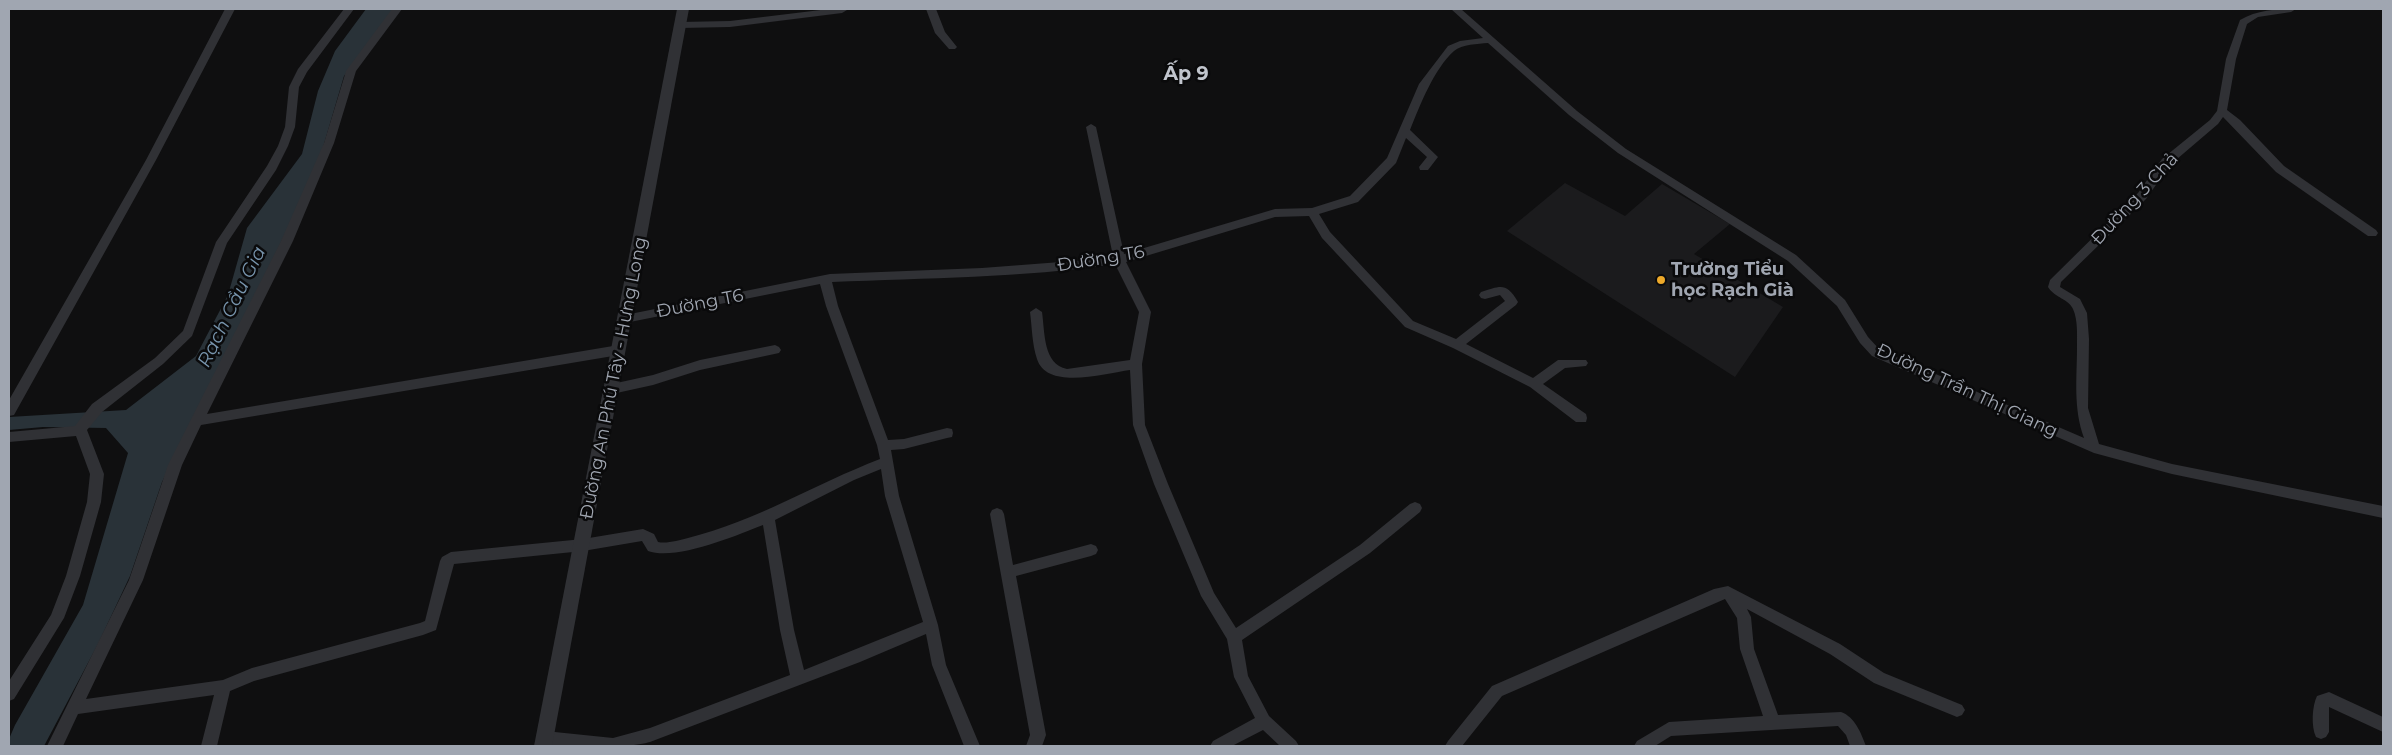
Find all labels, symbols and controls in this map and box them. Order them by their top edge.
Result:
district label: Ấp 9 [1163,63,1209,85]
street label: Đường 3 Chả [2087,149,2183,249]
street label: Đường An Phú Tây - Hưng Long [576,235,652,521]
street label: Đường T6 [1056,241,1146,277]
water label: Rạch Cầu Gia [193,243,271,371]
place label: Trường Tiểu học Rạch Già [1671,259,1794,302]
marker: Trường Tiểu học Rạch Già [1655,274,1667,286]
street label: Đường T6 [655,285,745,323]
street label: Đường Trần Thị Giang [1873,340,2061,442]

